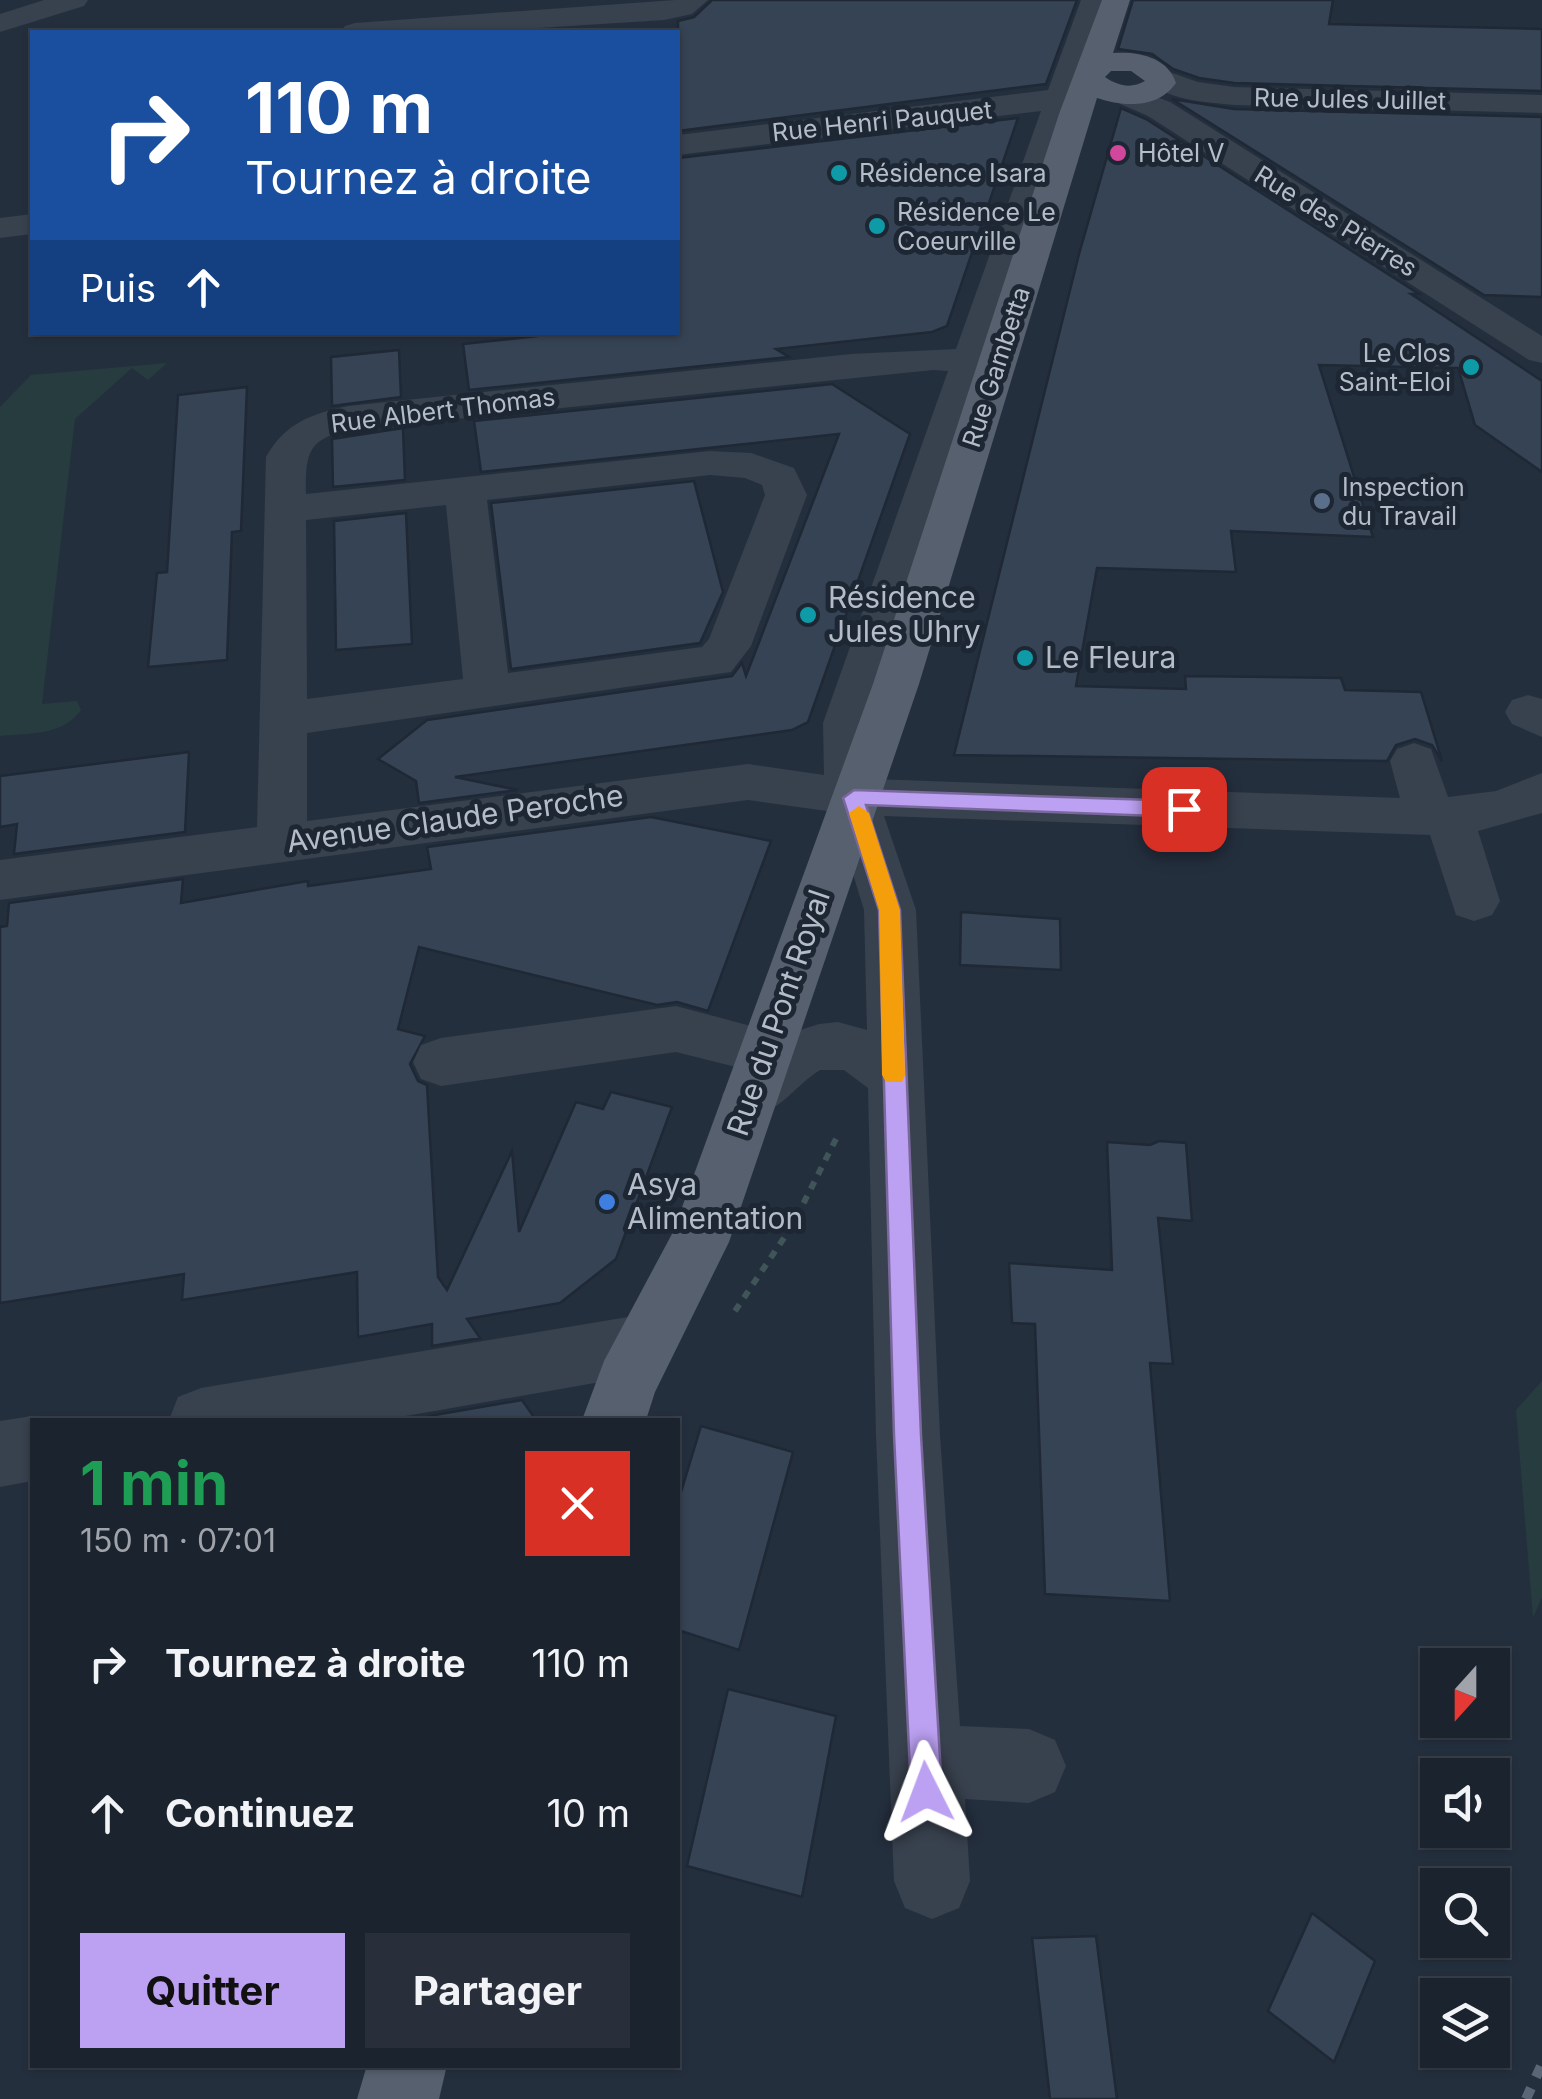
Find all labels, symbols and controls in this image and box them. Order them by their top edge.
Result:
text: 110 m [245,65,433,150]
icon: right [80,70,210,200]
street label: Rue Jules Juillet [1254,82,1446,116]
street label: Rue Henri Pauquet [771,95,993,147]
place label: Hôtel V [1138,138,1224,168]
marker: Hôtel V [1107,142,1129,164]
text: Tournez à droite [245,150,592,205]
place label: Résidence Isara [859,158,1047,188]
street label: Rue des Pierres [1249,159,1423,283]
marker: Résidence Isara [828,162,850,184]
place label: Résidence Le Coeurville [897,197,1056,256]
marker: Résidence Le Coeurville [866,215,888,237]
icon: ahead [176,260,231,315]
text: Puis [80,265,156,311]
street label: Rue Gambetta [956,283,1036,451]
place label: Le Clos Saint-Eloi [1339,338,1451,397]
marker: Le Clos Saint-Eloi [1460,356,1482,378]
street label: Rue Albert Thomas [329,381,557,439]
place label: Inspection du Travail [1342,472,1465,531]
marker: Inspection du Travail [1311,490,1333,512]
place label: Résidence Jules Uhry [828,579,981,649]
marker: Résidence Jules Uhry [797,604,819,626]
place label: Le Fleura [1045,639,1176,675]
marker: Le Fleura [1014,647,1036,669]
pin [1142,767,1227,852]
street label: Avenue Claude Peroche [284,777,625,859]
icon: arrive [1157,782,1212,837]
street label: Rue du Pont Royal [719,885,837,1140]
place label: Asya Alimentation [627,1166,803,1236]
marker: Asya Alimentation [596,1191,618,1213]
text: 1 min [80,1447,228,1519]
button: close [525,1451,630,1556]
text: 150 m · 07:01 [80,1521,276,1560]
icon: right [80,1636,135,1691]
text: Tournez à droite [165,1640,466,1686]
text: 110 m [531,1640,630,1686]
north arrow [1420,1648,1510,1738]
map controls [1420,1648,1510,2068]
position arrow [874,1740,978,1844]
button: sound [1420,1758,1510,1848]
icon: ahead [80,1786,135,1841]
text: Continuez [165,1790,355,1836]
text: 10 m [547,1790,630,1836]
button: search [1420,1868,1510,1958]
button: Quitter [80,1933,345,2048]
button: Partager [365,1933,630,2048]
button: layers [1420,1978,1510,2068]

